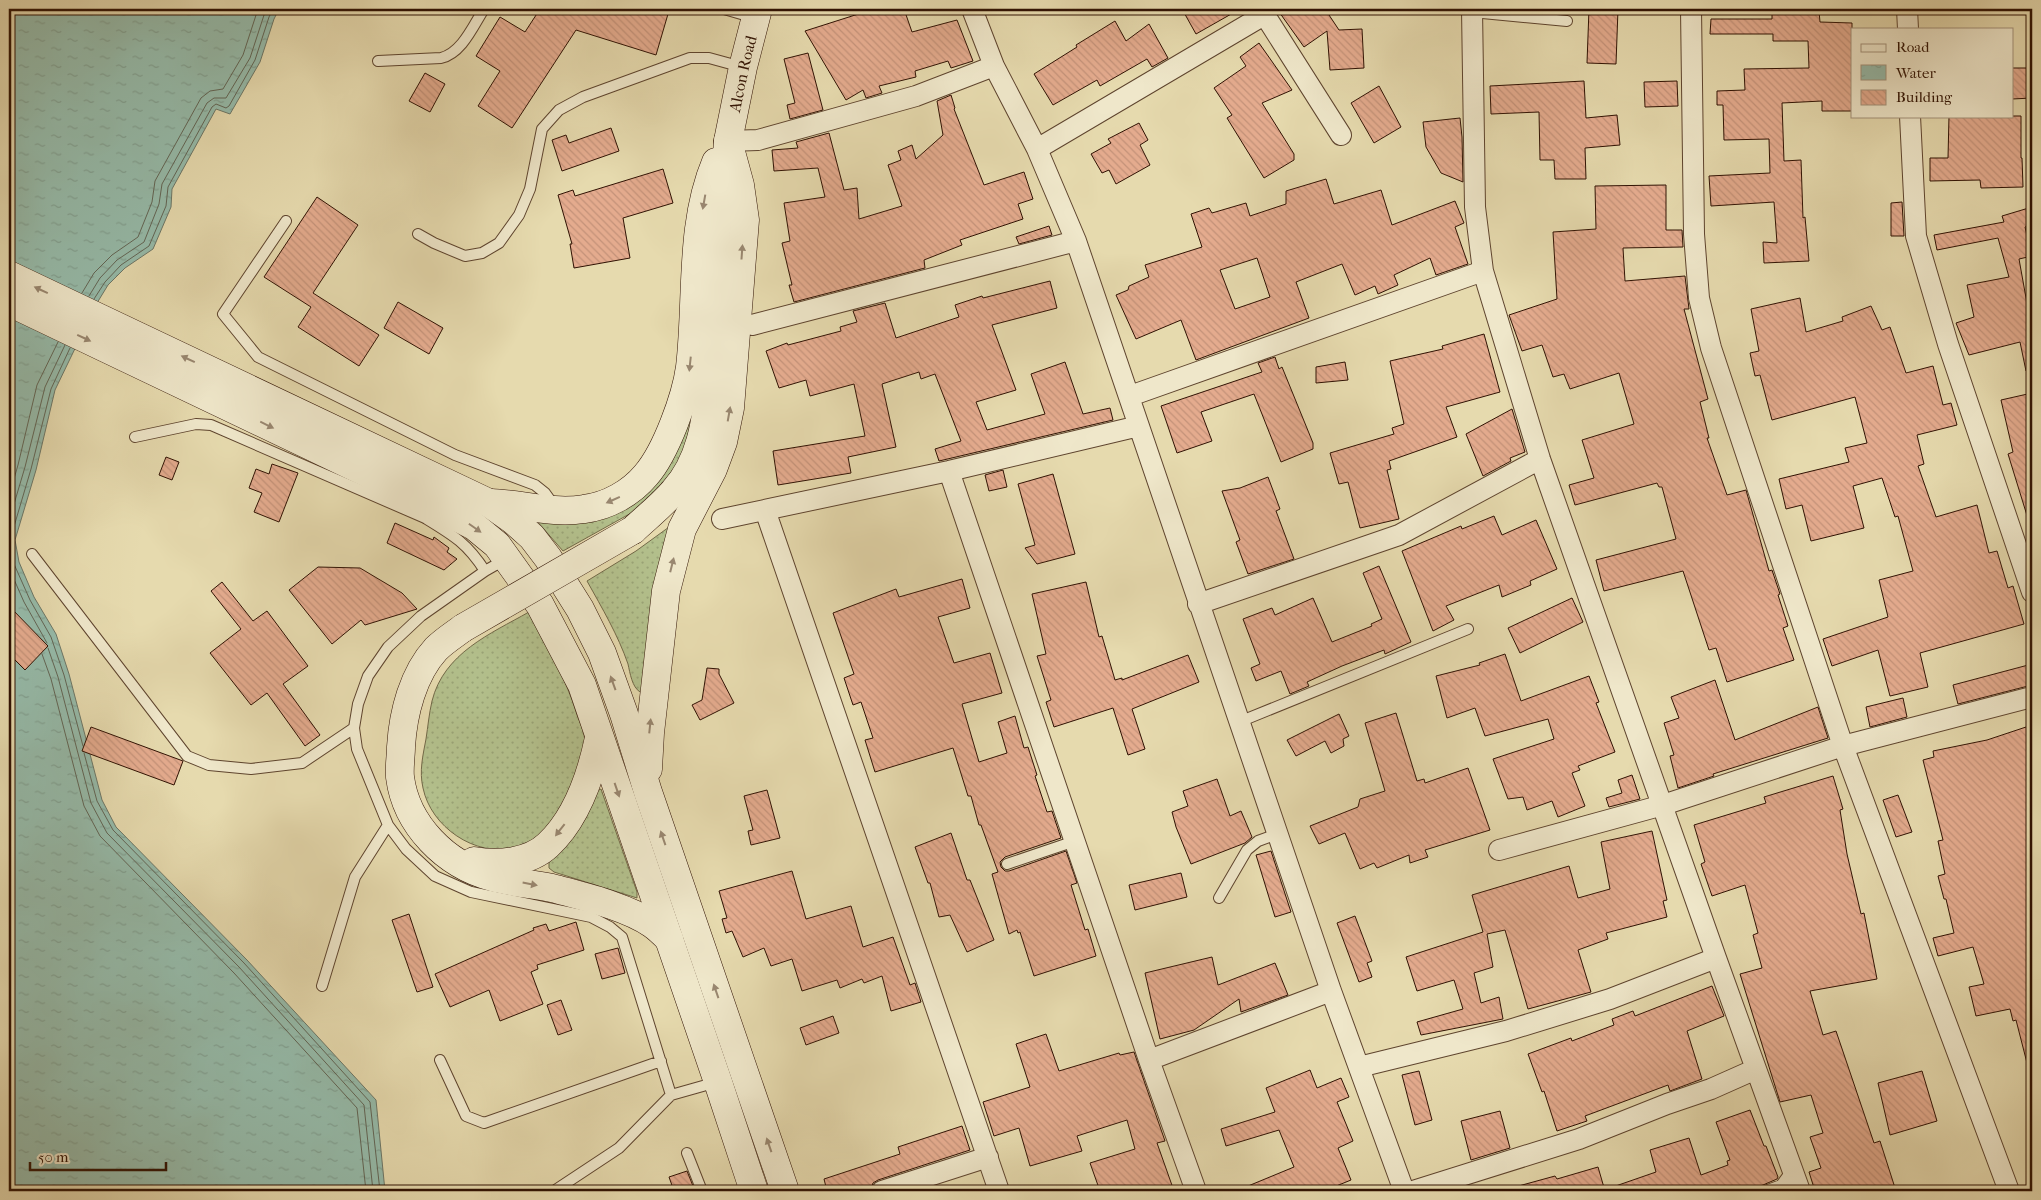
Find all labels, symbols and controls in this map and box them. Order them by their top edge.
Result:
legend [1851,28,2014,118]
street label: Alcon Road [725,33,761,115]
text: Road [1896,38,1930,56]
text: Water [1895,64,1936,82]
text: Building [1896,88,1953,106]
one-way arrow [699,194,707,210]
one-way arrow [739,244,747,260]
one-way arrow [34,286,48,294]
one-way arrow [77,334,92,342]
one-way arrow [181,355,195,363]
one-way arrow [685,356,693,372]
one-way arrow [725,406,733,422]
one-way arrow [260,421,274,429]
one-way arrow [606,496,620,504]
one-way arrow [468,523,482,533]
one-way arrow [668,558,676,573]
one-way arrow [609,676,616,691]
one-way arrow [647,718,655,734]
one-way arrow [614,782,621,797]
one-way arrow [555,823,565,837]
one-way arrow [659,830,667,845]
one-way arrow [523,881,539,889]
one-way arrow [712,984,719,999]
one-way arrow [765,1137,773,1152]
scale bar [30,1140,166,1172]
text: 50 m [38,1148,69,1166]

